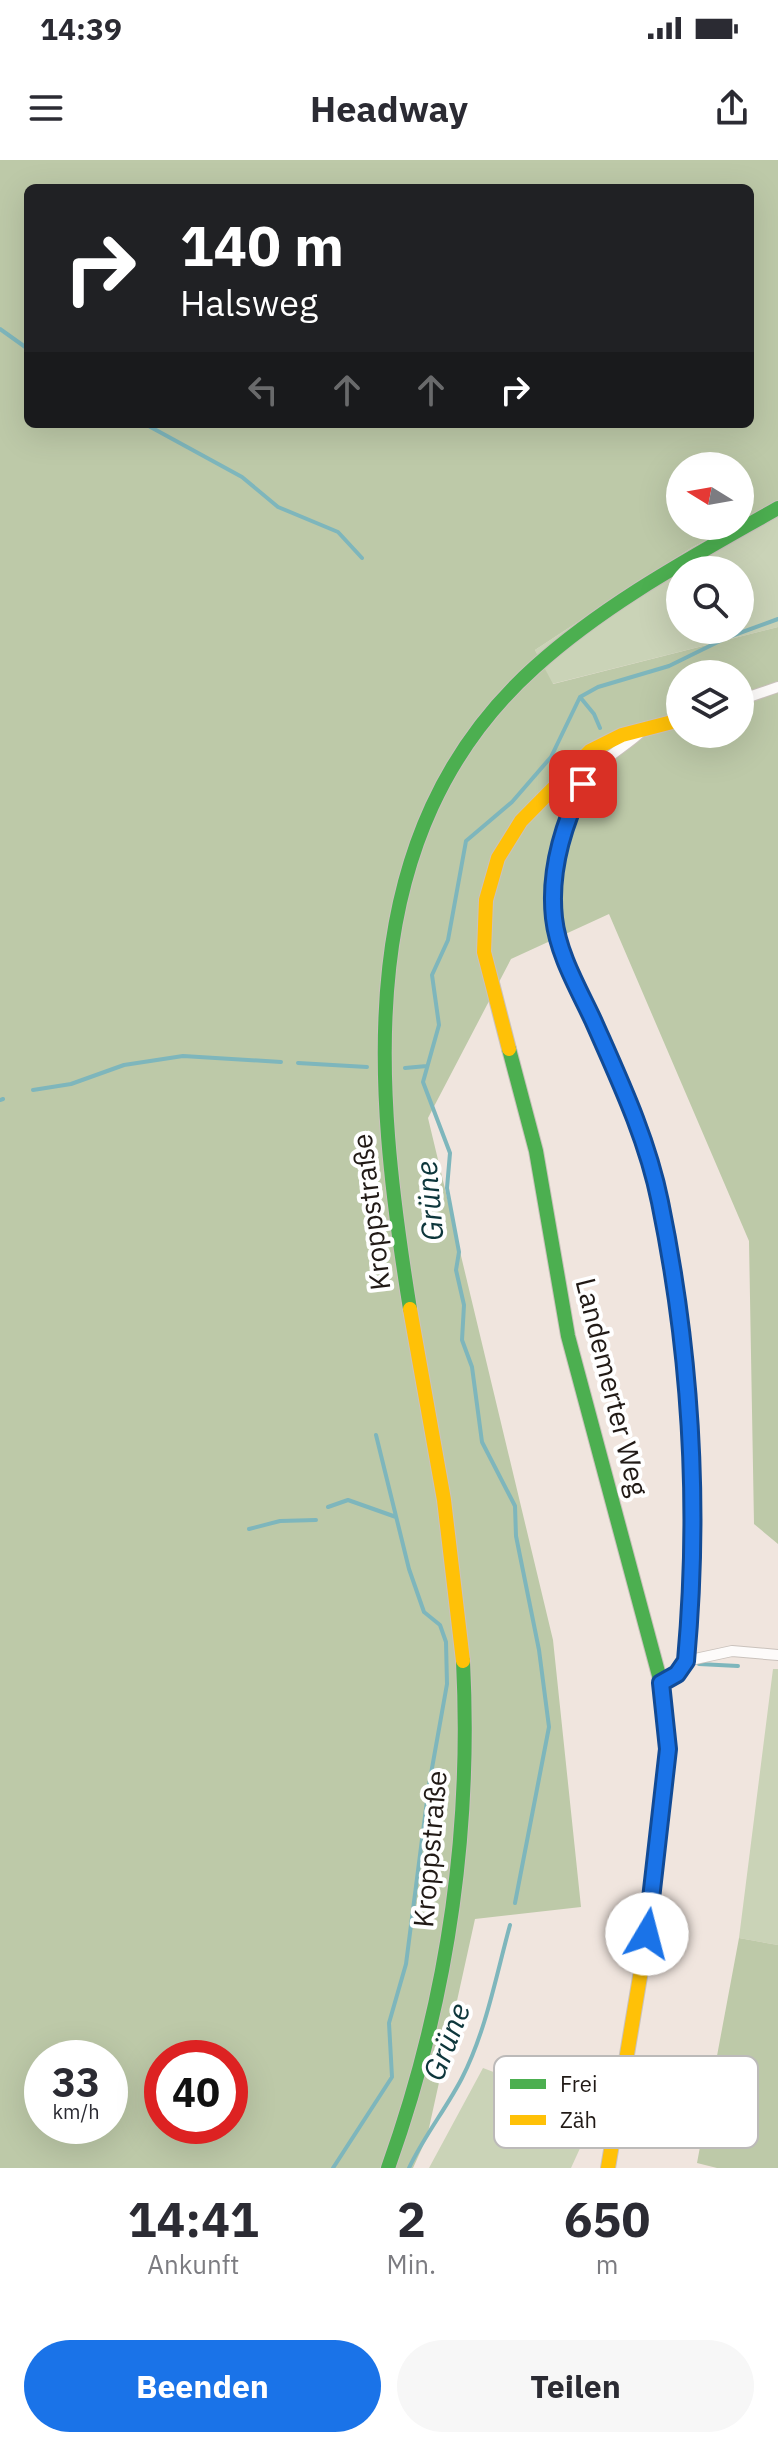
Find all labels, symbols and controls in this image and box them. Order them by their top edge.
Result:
text: 14:39 [40,9,122,48]
text: Headway [310,85,468,132]
icon: menu [24,86,68,130]
icon: share [710,86,754,130]
text: 140 m [180,209,344,281]
icon: right [48,216,152,320]
text: Halsweg [180,279,318,326]
icon: left [241,368,285,412]
icon: ahead [325,368,369,412]
icon: ahead [409,368,453,412]
icon: right [493,368,537,412]
north arrow [666,452,754,540]
map controls [666,452,754,748]
button: search [666,556,754,644]
button: layers [666,660,754,748]
pin [549,750,617,818]
icon: arrive [561,762,605,806]
street label: Kroppstraße [343,1132,398,1292]
water label: Grüne [406,1160,451,1243]
street label: Landemerter Weg [568,1274,658,1500]
street label: Kroppstraße [404,1769,455,1929]
position arrow [605,1892,689,1976]
water label: Grüne [413,1997,478,2086]
speed limit sign: 40 [144,2040,248,2144]
text: 33 [52,2056,100,2108]
legend [494,2056,758,2148]
text: Frei [560,2069,597,2098]
text: km/h [52,2098,100,2125]
text: Zäh [560,2105,597,2134]
text: 14:41 [128,2188,259,2250]
text: 2 [397,2188,426,2250]
text: 650 [564,2188,650,2250]
text: Ankunft [147,2247,239,2281]
text: Min. [387,2247,436,2281]
text: m [596,2247,618,2281]
button: Beenden [24,2340,381,2432]
button: Teilen [397,2340,754,2432]

